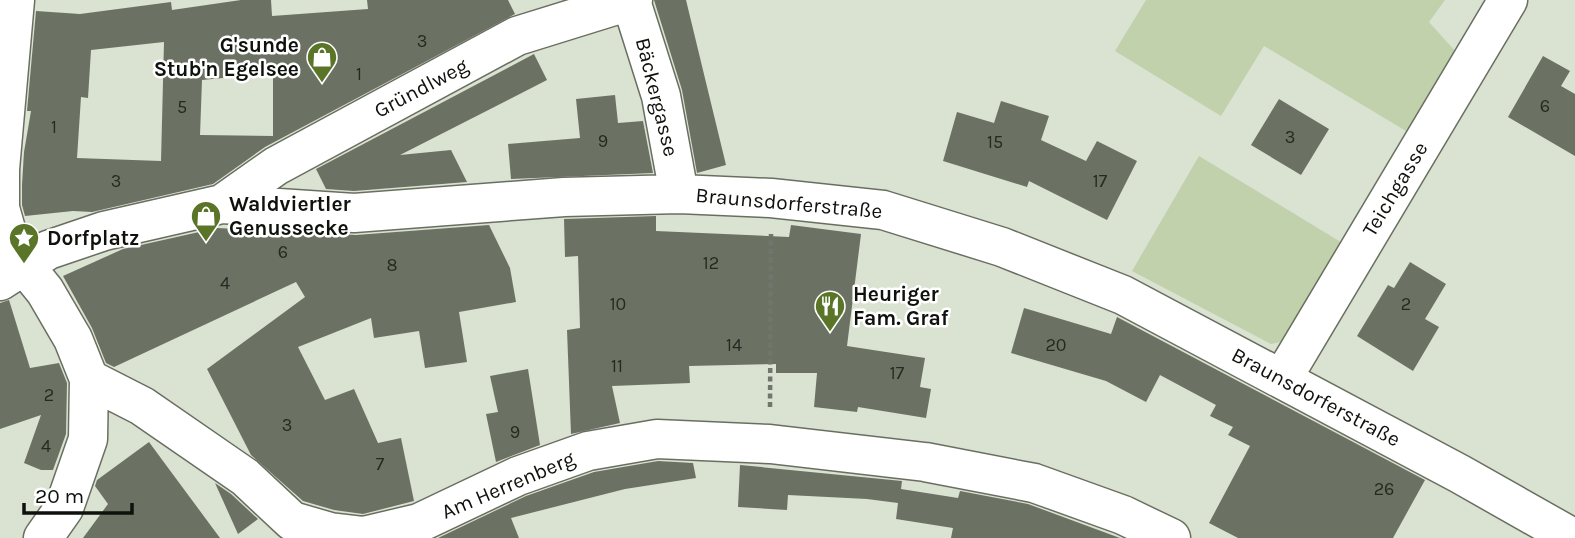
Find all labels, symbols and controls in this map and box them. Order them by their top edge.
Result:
house number: 3 [417,30,427,52]
place label: G'sunde Stub'n Egelsee [154,33,299,81]
street label: Bäckergasse [631,35,683,159]
shop icon: G'sunde Stub'n Egelsee [305,40,339,84]
street label: Gründlweg [370,53,472,123]
house number: 1 [356,63,362,85]
house number: 6 [1540,95,1550,117]
house number: 5 [177,96,187,118]
house number: 1 [51,116,57,138]
house number: 3 [1285,126,1295,148]
house number: 9 [598,130,608,152]
house number: 15 [987,131,1003,153]
street label: Teichgasse [1357,137,1433,241]
house number: 3 [111,170,121,192]
house number: 17 [1093,170,1108,192]
street label: Braunsdorferstraße [695,183,883,223]
place label: Waldviertler Genussecke [229,192,352,240]
shop icon: Waldviertler Genussecke [189,199,223,243]
place icon: Dorfplatz [7,221,41,265]
place label: Dorfplatz [47,226,139,250]
house number: 6 [278,241,288,263]
house number: 12 [703,252,719,274]
house number: 8 [386,254,398,276]
house number: 4 [220,272,230,294]
place label: Heuriger Fam. Graf [853,282,949,330]
restaurant icon: Heuriger Fam. Graf [813,289,847,333]
house number: 10 [610,293,626,315]
house number: 2 [1401,293,1411,315]
house number: 14 [726,334,742,356]
house number: 20 [1045,334,1067,356]
street label: Braunsdorferstraße [1228,342,1404,452]
house number: 11 [611,355,623,377]
house number: 17 [890,362,905,384]
house number: 2 [44,384,54,406]
house number: 3 [282,414,292,436]
house number: 9 [510,421,520,443]
house number: 4 [41,435,51,457]
street label: Am Herrenberg [438,446,578,524]
house number: 7 [376,453,385,475]
scale bar [24,472,133,516]
house number: 26 [1374,478,1394,500]
text: 20 m [35,484,84,508]

